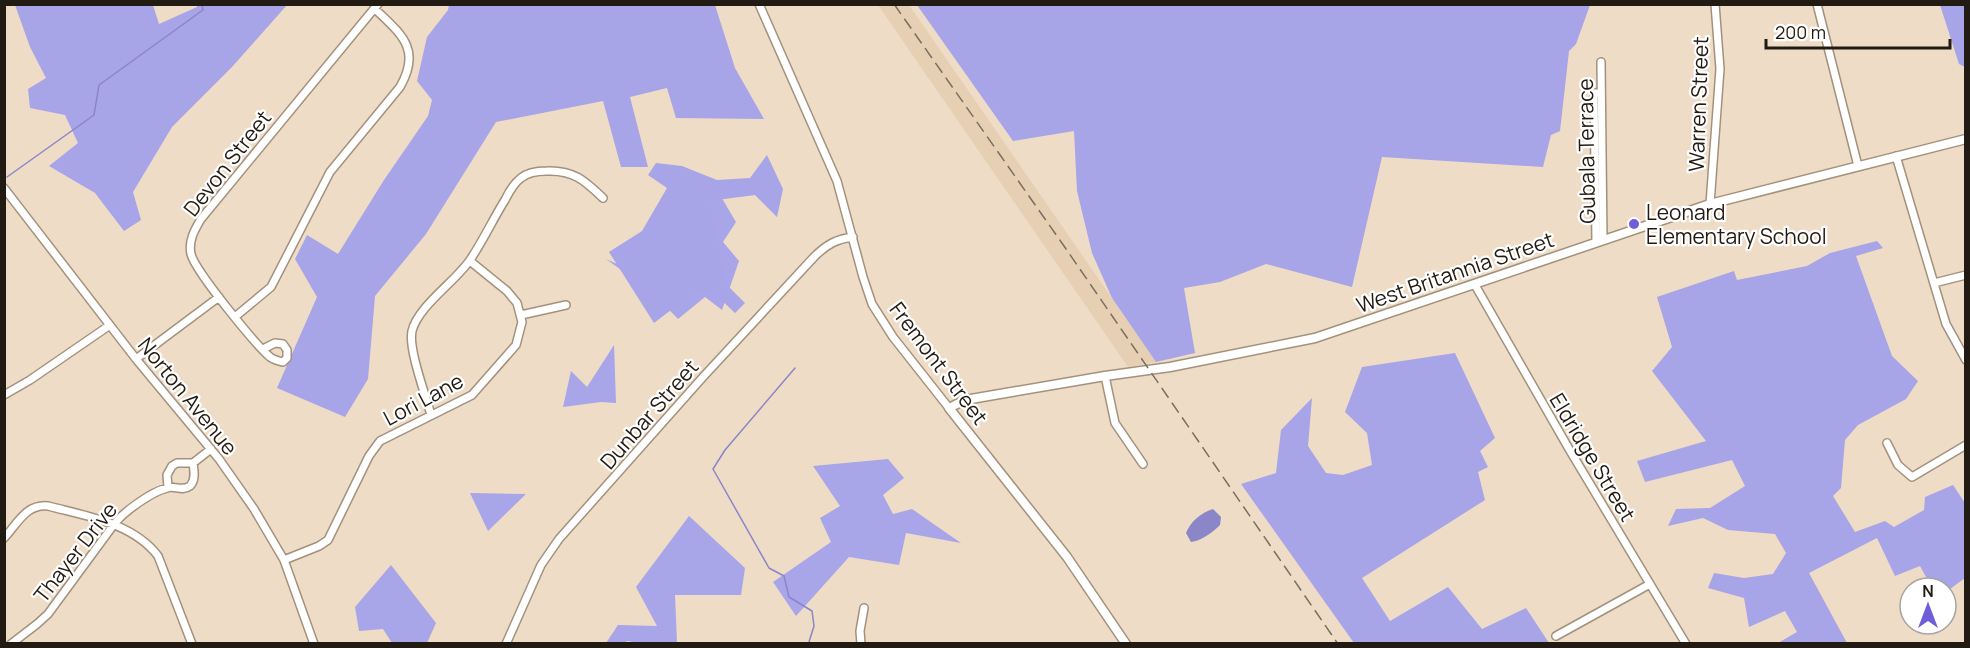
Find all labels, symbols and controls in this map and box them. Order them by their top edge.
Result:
scale bar [1766,12,1950,50]
text: 200 m [1775,20,1826,44]
street label: Warren Street [1682,36,1714,172]
street label: Gubala Terrace [1571,78,1601,224]
street label: Devon Street [177,104,277,222]
place label: Leonard Elementary School [1646,198,1827,250]
marker: Leonard Elementary School [1627,217,1641,231]
street label: West Britannia Street [1353,225,1557,319]
street label: Fremont Street [884,296,994,430]
street label: Norton Avenue [132,331,244,461]
street label: Dunbar Street [594,353,704,475]
street label: Lori Lane [378,366,468,432]
street label: Eldridge Street [1544,388,1642,526]
street label: Thayer Drive [27,496,123,608]
north arrow [1898,576,1958,636]
text: N [1922,580,1934,602]

